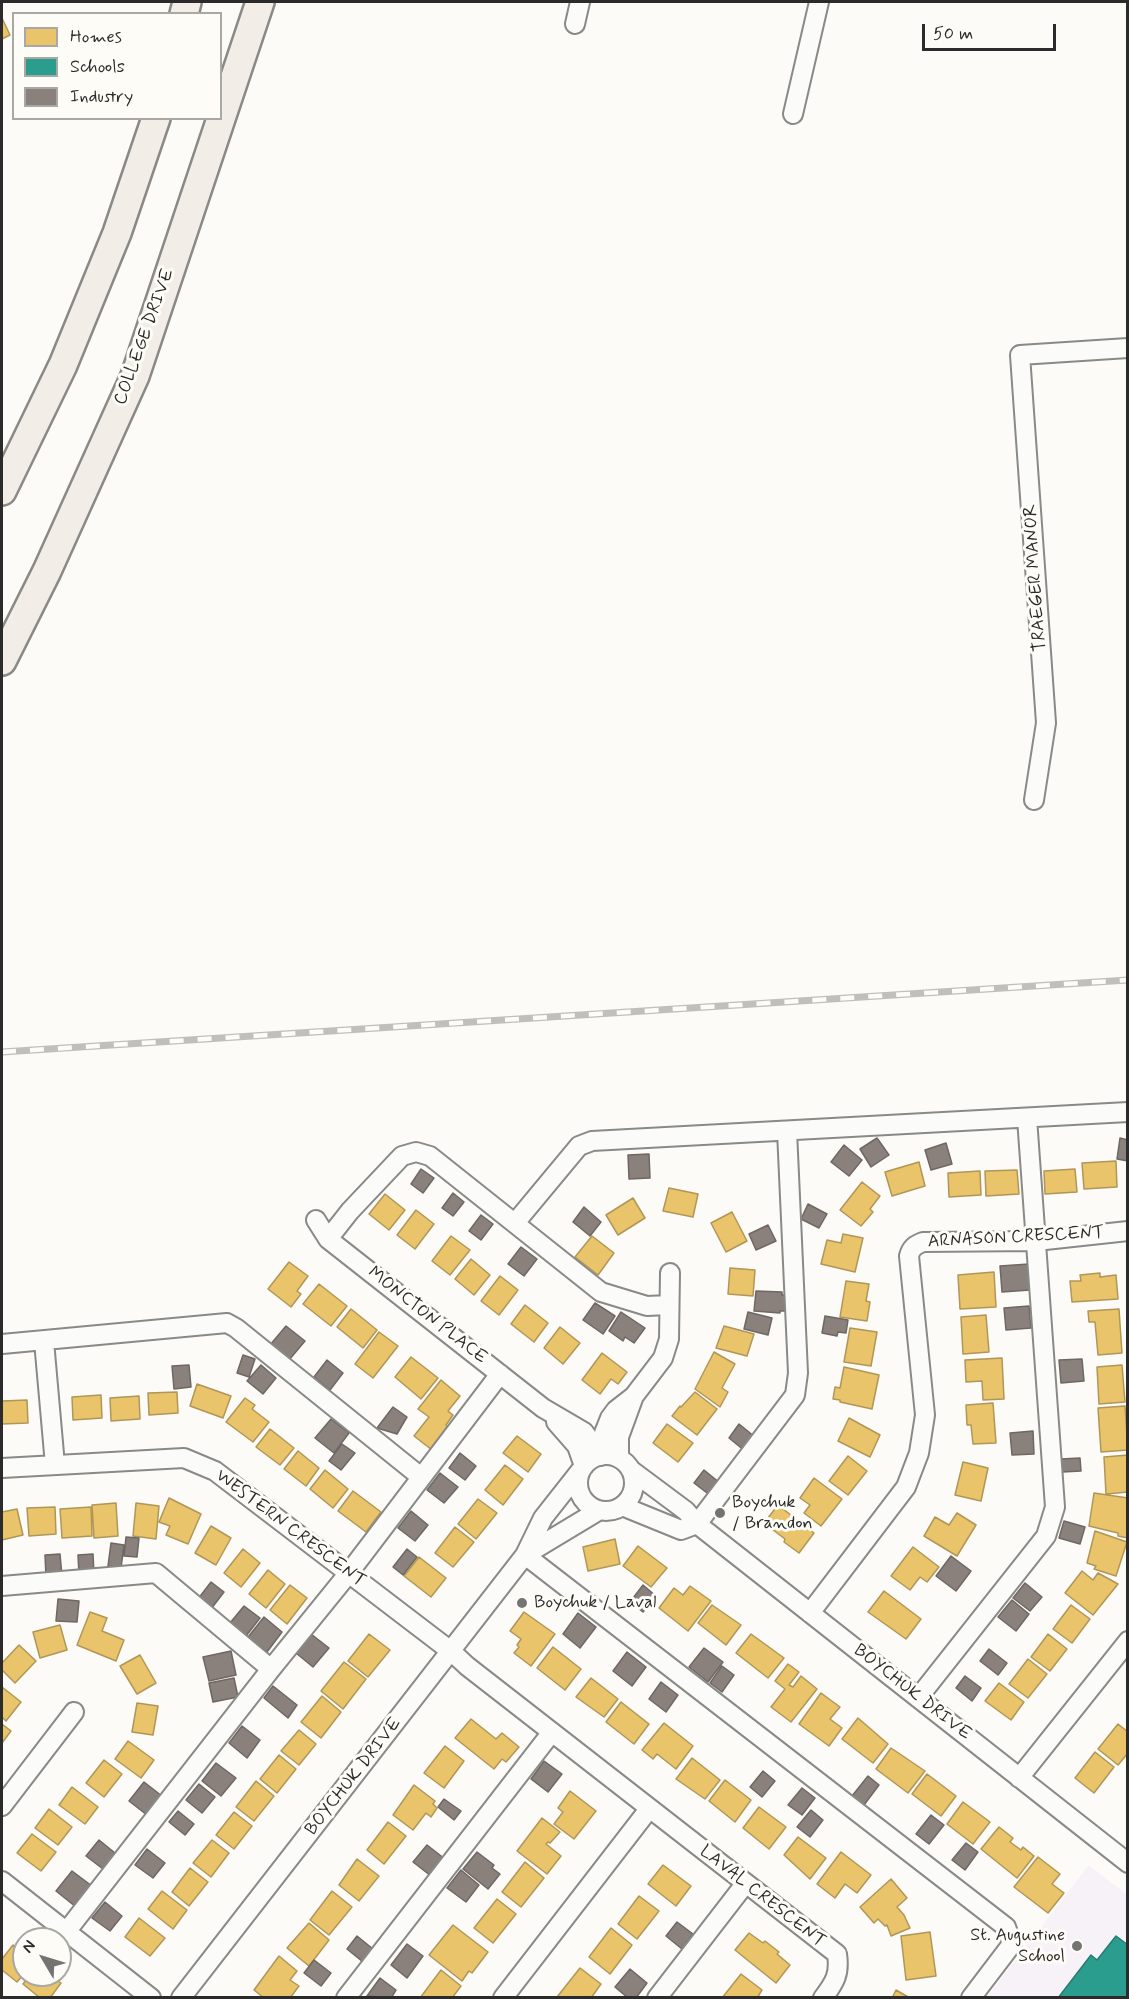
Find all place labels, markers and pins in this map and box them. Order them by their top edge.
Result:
place label: Boychuk / Brandon [732,1492,813,1534]
marker: Boychuk / Brandon [713,1506,727,1520]
place label: Boychuk / Laval [534,1592,656,1614]
marker: Boychuk / Laval [515,1596,529,1610]
place label: St. Augustine School [970,1925,1065,1968]
marker: St. Augustine School [1070,1939,1084,1953]

